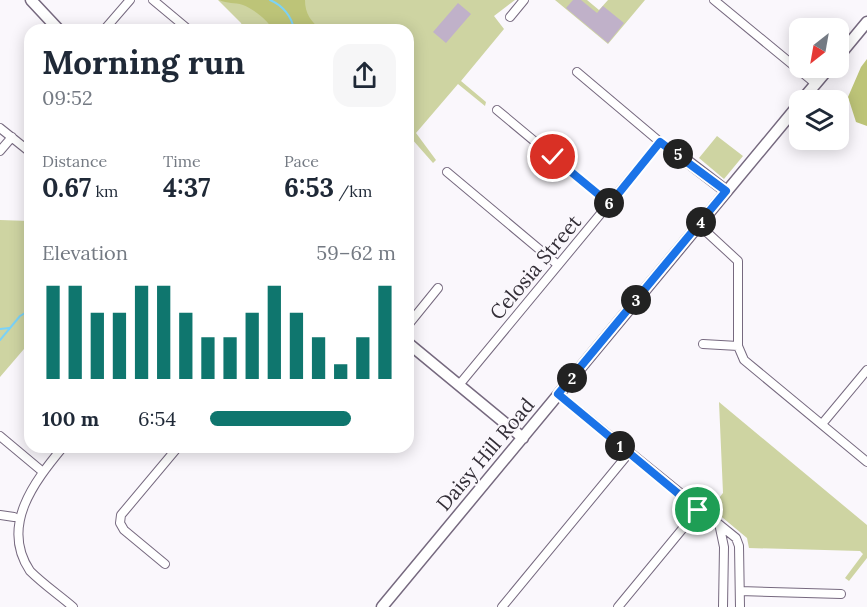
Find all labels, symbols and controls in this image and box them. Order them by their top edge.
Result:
north arrow [789,18,849,78]
map controls [789,18,849,150]
text: Morning run [42,41,245,83]
button: share [333,44,396,107]
text: 09:52 [42,85,93,110]
button: layers [789,90,849,150]
pin [527,131,578,182]
pin: 5 [663,139,693,169]
icon: check [536,140,569,173]
text: 5 [674,144,682,164]
text: Distance [42,151,107,171]
text: Time [163,151,201,171]
text: Pace [284,151,319,171]
text: 0.67 [42,171,91,204]
text: 4:37 [163,171,210,204]
text: 6:53 [284,171,334,204]
text: km [91,181,118,201]
text: /km [334,181,372,201]
pin: 6 [594,188,624,218]
text: 6 [604,193,614,213]
pin: 4 [686,207,716,237]
street label: Celosia Street [484,209,586,324]
text: 4 [697,212,705,232]
text: Elevation [42,240,128,265]
text: 59–62 m [316,240,396,265]
pin: 3 [621,285,651,315]
text: 3 [632,290,640,310]
pin: 2 [557,363,587,393]
text: 2 [568,368,576,388]
street label: Daisy Hill Road [431,393,539,515]
text: 100 m [42,406,99,431]
text: 6:54 [138,406,176,431]
pin: 1 [605,431,635,461]
text: 1 [617,436,623,456]
pin [672,484,723,535]
icon: arrive [681,493,714,526]

